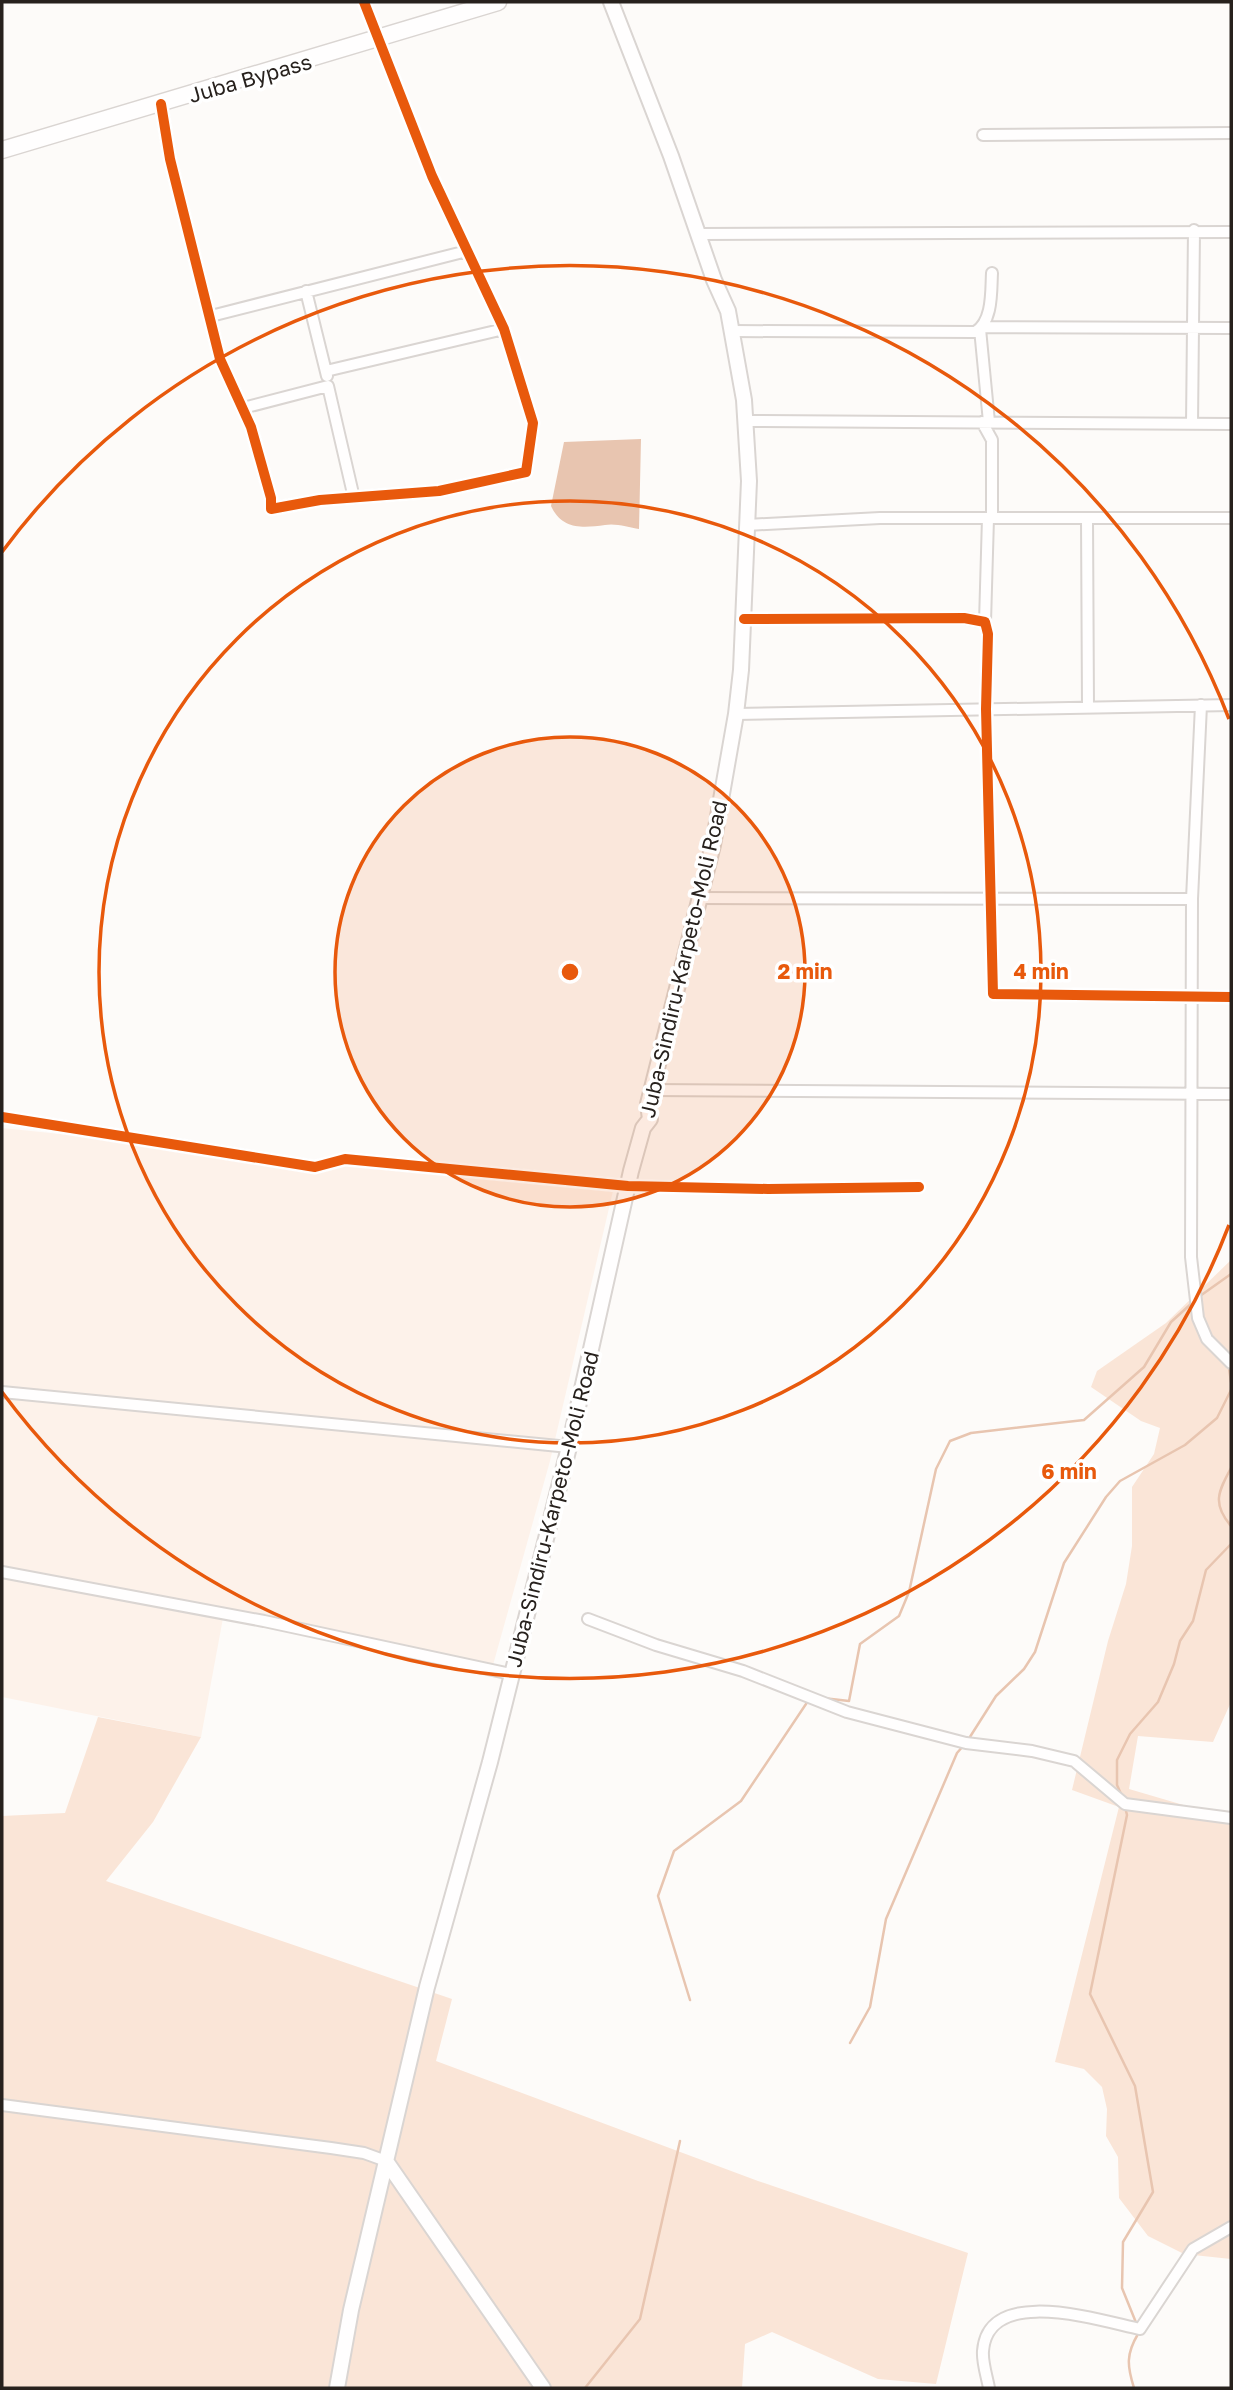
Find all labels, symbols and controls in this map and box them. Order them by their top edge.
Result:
street label: Juba Bypass [185,48,315,108]
street label: Juba-Sindiru-Karpeto-Moli Road [634,798,732,1120]
text: 2 min [778,958,832,984]
text: 4 min [1013,958,1069,984]
centre of rings [558,960,582,984]
street label: Juba-Sindiru-Karpeto-Moli Road [500,1348,604,1670]
text: 6 min [1041,1458,1097,1484]

